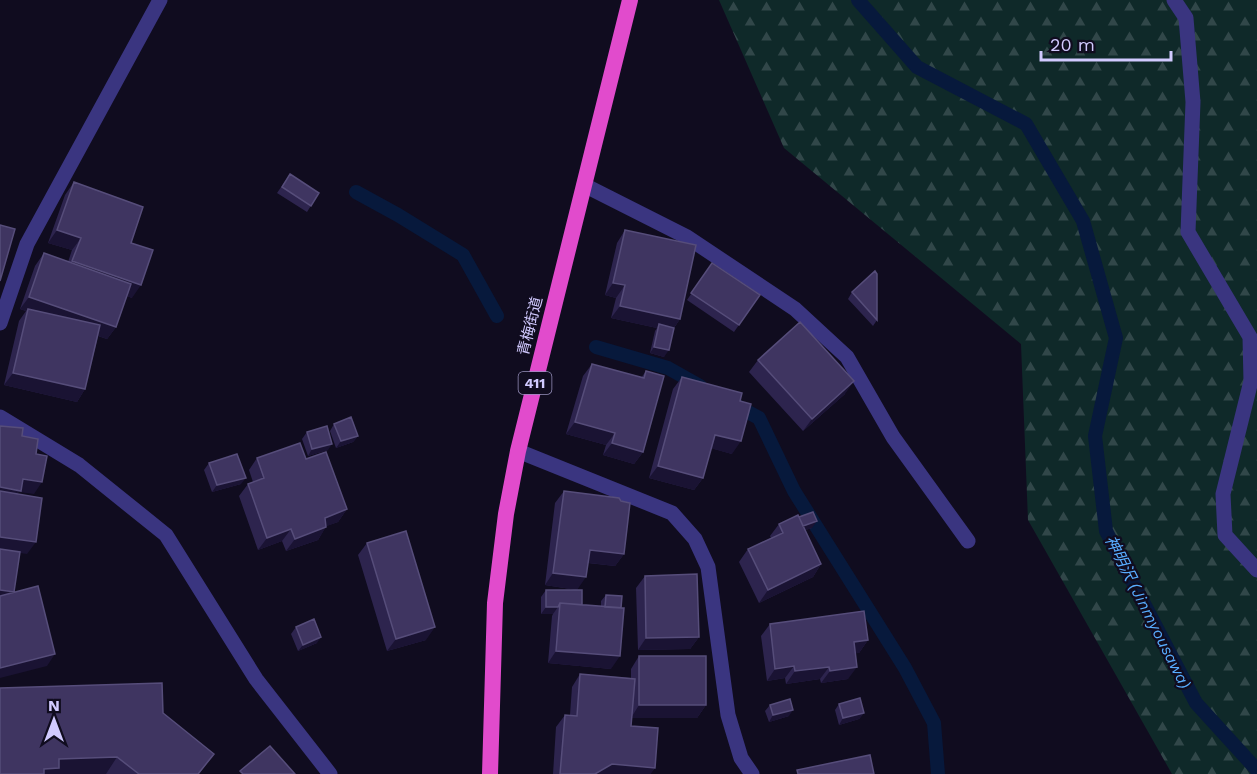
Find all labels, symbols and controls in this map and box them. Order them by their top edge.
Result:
scale bar [1041,24,1172,62]
text: 20 m [1050,34,1095,55]
street label: 青梅街道 [514,295,546,357]
road number: 411 [518,372,552,394]
water label: 神明沢 (Jinmyousawa) [1101,532,1195,692]
north arrow [24,690,84,750]
text: N [48,696,60,715]

